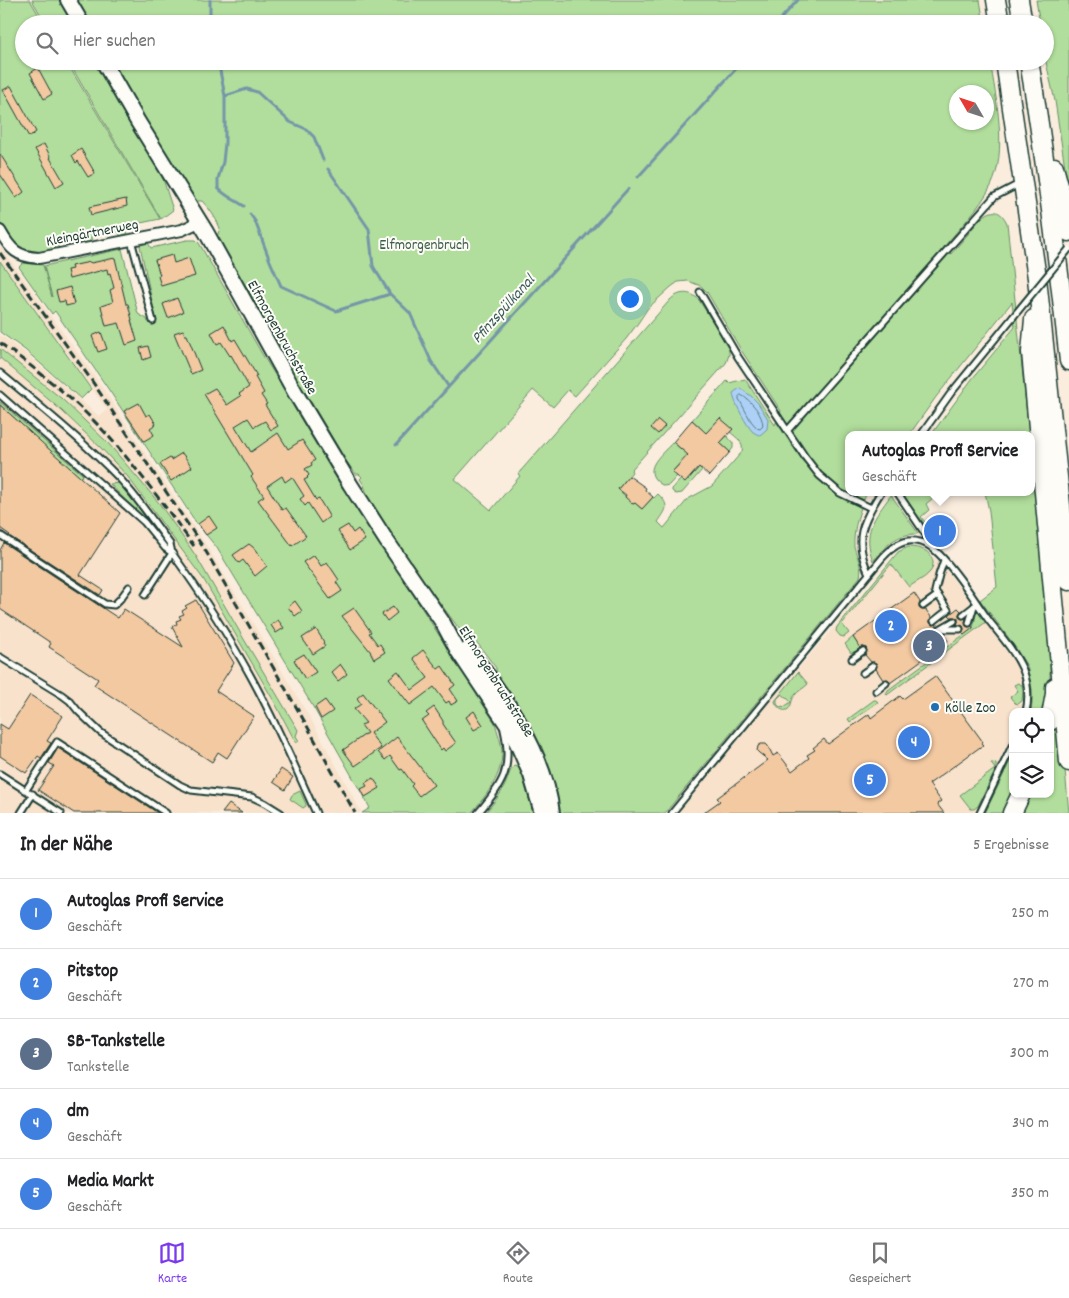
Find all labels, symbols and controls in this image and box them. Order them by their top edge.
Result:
search box [15,15,1054,70]
icon: search [33,29,61,57]
text: Hier suchen [73,29,156,56]
north arrow [949,85,994,130]
street label: Kleingärtnerweg [44,214,141,254]
park label: Elfmorgenbruch [379,235,469,257]
water label: Pfinzspülkanal [467,269,542,349]
street label: Elfmorgenbruchstraße [241,277,322,400]
your location [617,286,643,312]
popup [845,431,1035,496]
text: Autoglas Profi Service [862,439,1018,466]
text: Geschäft [862,466,917,489]
pin: 1 [924,512,956,550]
pin: 2 [875,607,907,645]
street label: Elfmorgenbruchstraße [452,622,539,742]
pin: 3 [913,627,945,665]
place label: Kölle Zoo [945,698,996,720]
marker: Kölle Zoo [929,701,941,713]
map controls [1009,708,1054,798]
button: locate [1009,708,1054,753]
pin: 4 [898,723,930,761]
button: layers [1009,753,1054,798]
pin: 5 [854,761,886,799]
text: In der Nähe [20,831,112,861]
text: 5 Ergebnisse [973,834,1049,857]
text: Autoglas Profi Service [67,889,224,916]
text: 1 [34,902,38,925]
text: 250 m [1011,902,1049,925]
text: Geschäft [67,916,122,939]
text: Pitstop [67,959,118,986]
text: 2 [33,972,40,995]
text: 270 m [1013,972,1049,995]
text: Geschäft [67,986,122,1009]
text: SB-Tankstelle [67,1029,165,1056]
text: 3 [32,1042,40,1065]
text: 300 m [1010,1042,1049,1065]
text: Tankstelle [67,1056,129,1079]
text: dm [67,1099,89,1126]
text: 4 [33,1112,39,1135]
text: 340 m [1012,1112,1049,1135]
text: Geschäft [67,1126,122,1149]
text: Media Markt [67,1169,154,1196]
text: 5 [32,1182,40,1205]
text: 350 m [1011,1182,1049,1205]
text: Geschäft [67,1196,122,1219]
tab: Karte [158,1239,187,1289]
tab: Route [503,1239,533,1289]
tab: Gespeichert [848,1239,911,1289]

